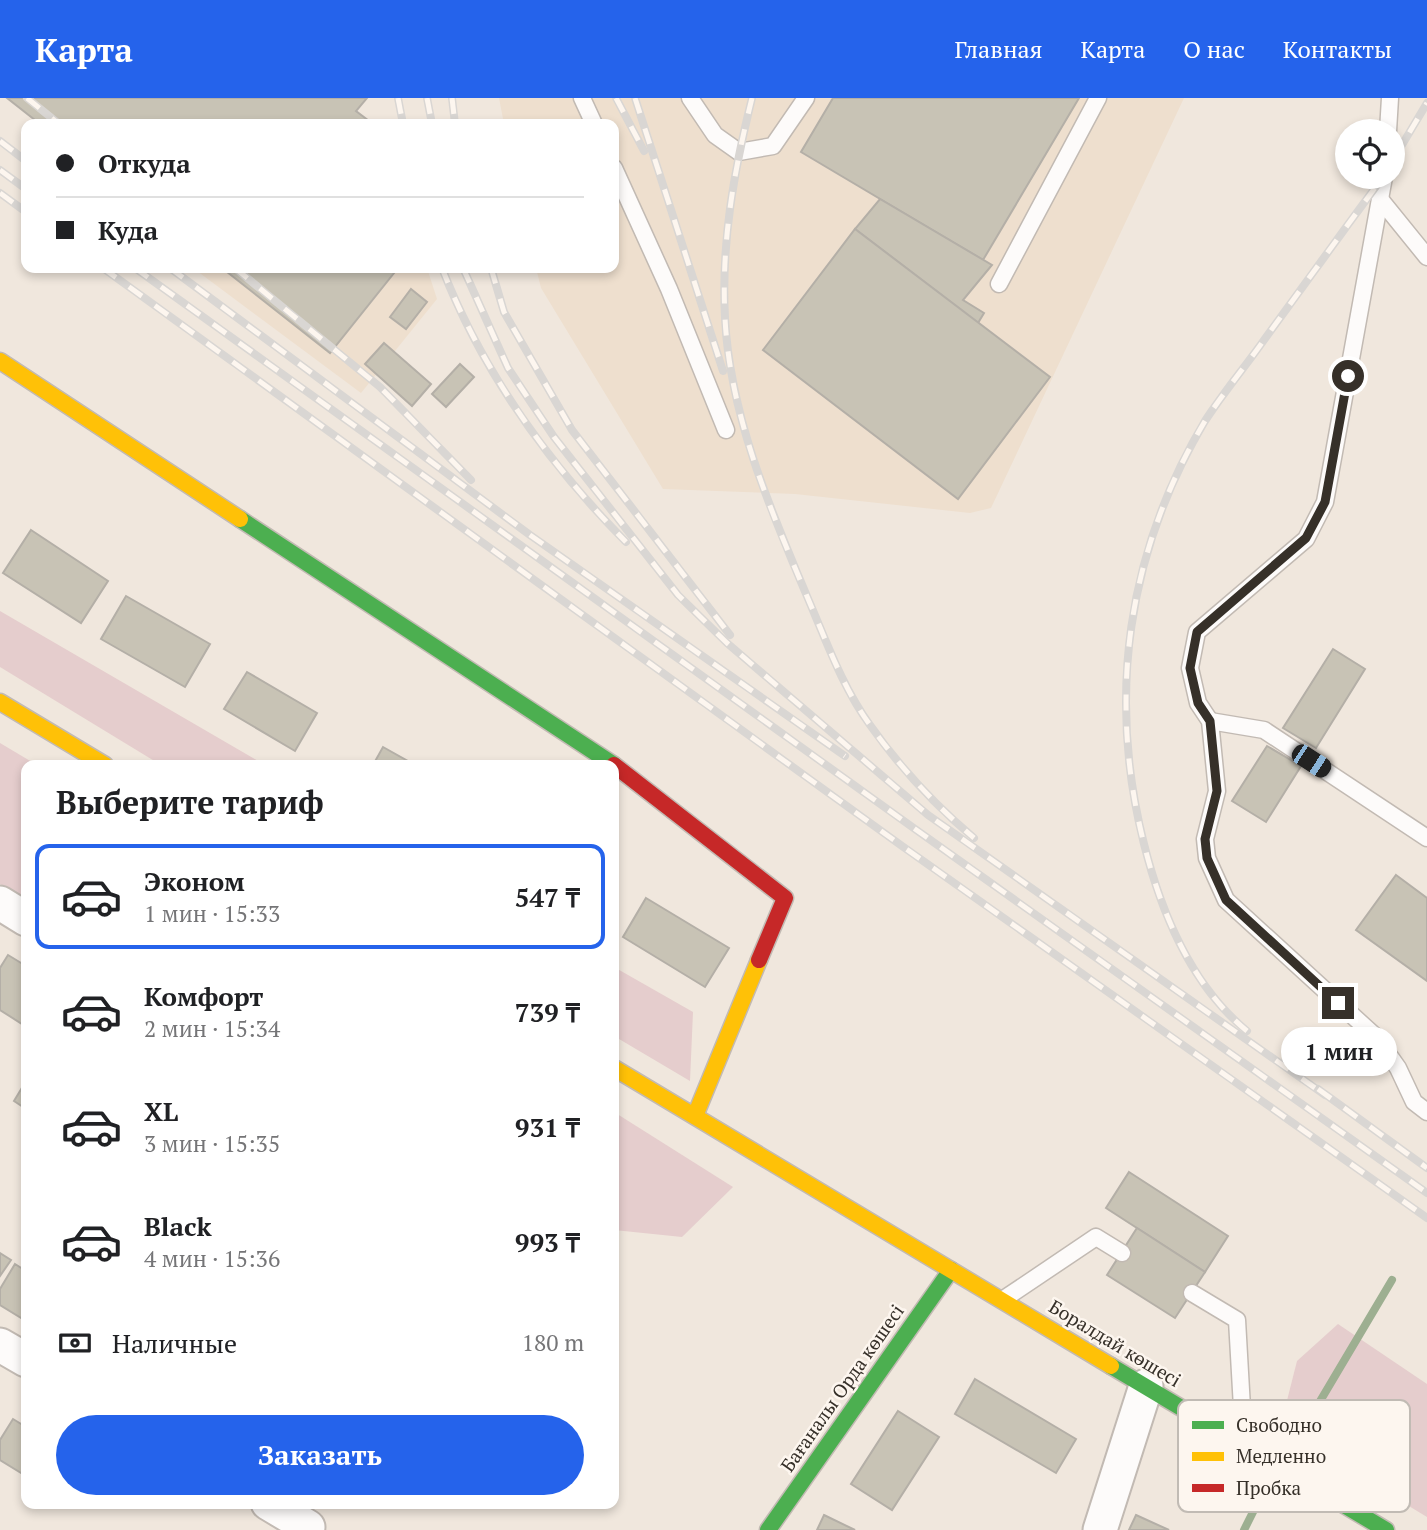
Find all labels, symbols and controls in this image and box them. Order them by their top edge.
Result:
text: Карта [35,28,133,71]
text: Главная [954,33,1042,65]
text: Карта [1080,33,1145,65]
text: О нас [1183,33,1245,65]
text: Контакты [1283,33,1392,65]
map controls [1335,119,1405,189]
button: locate [1335,119,1405,189]
text: Откуда [98,146,191,180]
text: Куда [98,213,158,247]
route start [1332,360,1364,392]
car [1288,741,1335,781]
text: Выберите тариф [56,781,324,823]
text: Эконом [144,864,245,898]
icon: car [60,865,123,928]
text: 547 ₸ [515,880,580,914]
text: 1 мин · 15:33 [144,898,280,929]
text: Комфорт [144,979,263,1013]
icon: car [60,980,123,1043]
route end [1322,987,1354,1019]
text: 739 ₸ [515,995,580,1029]
text: 2 мин · 15:34 [144,1013,280,1044]
callout: 1 мин [1280,1028,1396,1076]
text: 1 мин [1305,1036,1373,1067]
text: XL [144,1094,178,1128]
icon: car [60,1095,123,1158]
text: 931 ₸ [515,1110,580,1144]
text: 3 мин · 15:35 [144,1128,280,1159]
text: Black [144,1209,212,1243]
icon: car [60,1210,123,1273]
text: 993 ₸ [515,1225,580,1259]
text: 4 мин · 15:36 [144,1243,280,1274]
street label: Боралдай көшесі [1045,1293,1186,1392]
street label: Бағаналы Орда көшесі [774,1299,909,1476]
icon: cash [56,1324,94,1362]
text: Наличные [112,1326,237,1360]
text: 180 m [522,1327,584,1358]
legend [1178,1400,1410,1512]
text: Свободно [1236,1412,1322,1437]
button: Заказать [56,1415,584,1495]
text: Медленно [1236,1443,1326,1468]
text: Пробка [1236,1475,1301,1500]

